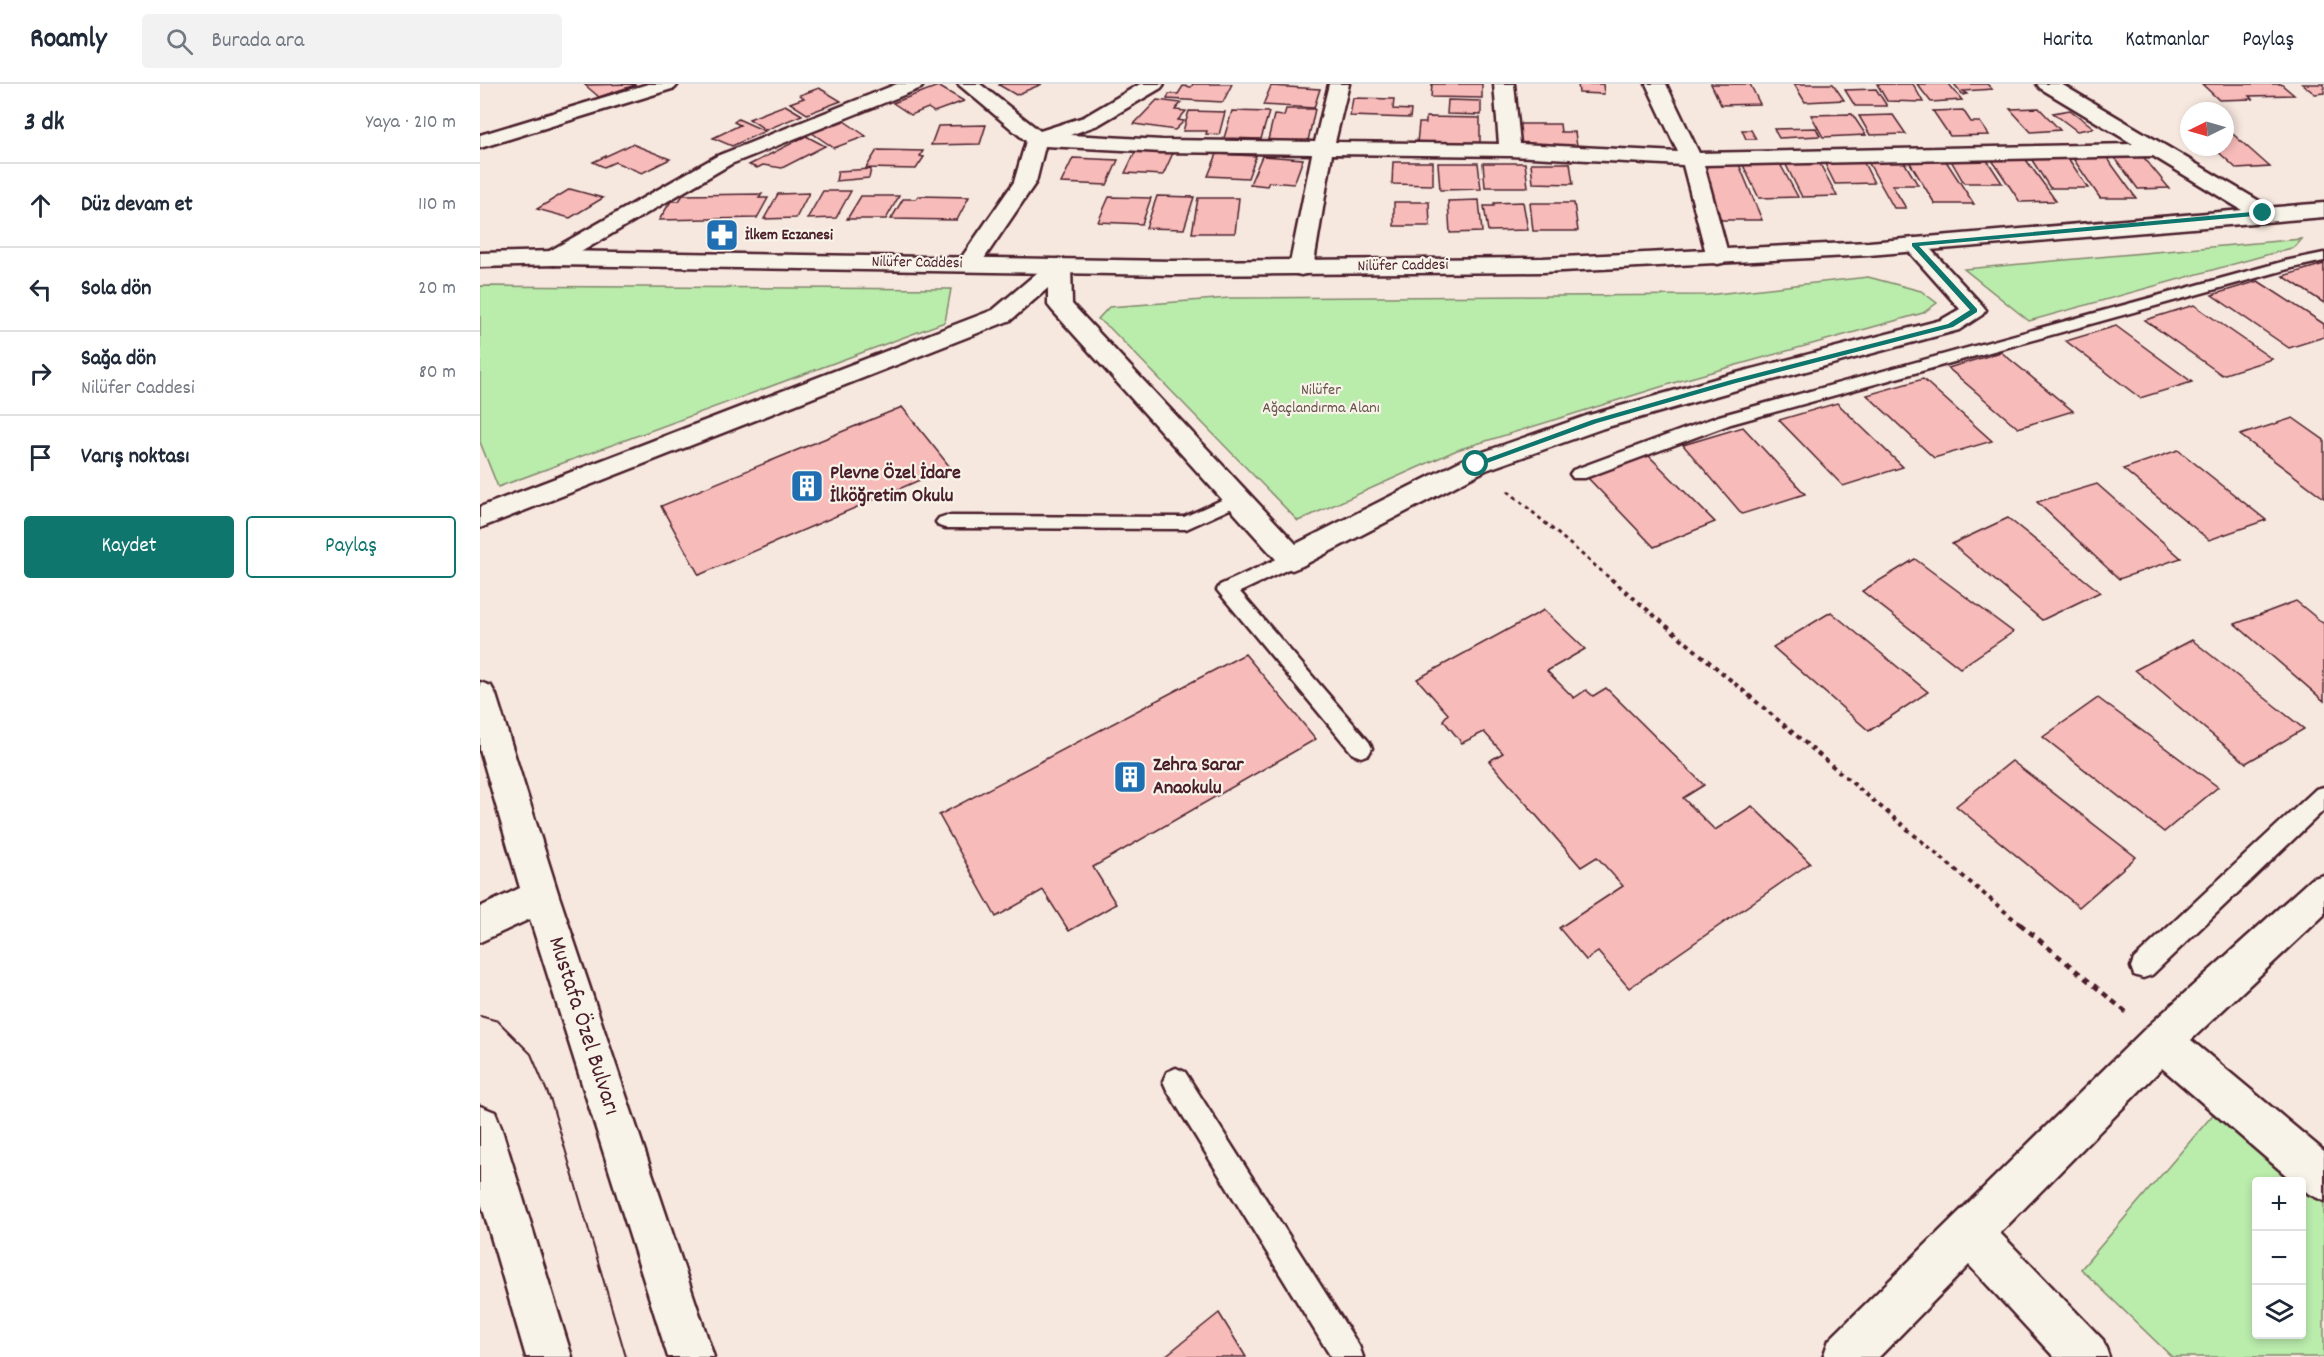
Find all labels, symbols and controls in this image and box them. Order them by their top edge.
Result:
search box [142,14,562,68]
text: Roamly [30,21,106,61]
icon: search [163,25,196,58]
text: Burada ara [211,26,304,57]
text: Harita [2042,26,2092,56]
text: Katmanlar [2125,26,2209,56]
text: Paylaş [2242,26,2294,56]
north arrow [2180,102,2234,156]
text: 3 dk [24,105,64,142]
text: Yaya · 210 m [366,109,456,137]
icon: ahead [24,189,57,222]
text: Düz devam et [81,190,193,221]
text: 110 m [418,191,456,219]
route end [2249,199,2275,225]
pharmacy icon: İlkem Eczanesi [704,217,740,253]
place label: İlkem Eczanesi [745,224,833,247]
street label: Nilüfer Caddesi [871,251,963,275]
street label: Nilüfer Caddesi [1357,254,1449,278]
icon: left [24,273,57,306]
text: Sola dön [81,274,151,305]
text: 20 m [418,275,456,303]
text: Sağa dön [81,344,156,375]
icon: right [24,357,57,390]
text: 80 m [419,359,456,387]
text: Nilüfer Caddesi [81,375,195,403]
park label: Nilüfer Ağaçlandırma Alanı [1262,379,1380,420]
icon: arrive [24,441,57,474]
text: Varış noktası [81,442,189,473]
route start [1462,450,1488,476]
place label: Plevne Özel İdare İlköğretim Okulu [830,460,961,511]
building icon: Plevne Özel İdare İlköğretim Okulu [789,468,825,504]
button: Kaydet [24,516,234,578]
button: Paylaş [246,516,456,578]
place label: Zehra Sarar Anaokulu [1153,752,1244,803]
building icon: Zehra Sarar Anaokulu [1112,759,1148,795]
street label: Mustafa Özel Bulvarı [538,932,628,1120]
map controls [2252,1177,2306,1339]
button: + [2252,1177,2306,1231]
button: − [2252,1231,2306,1285]
button: layers [2252,1285,2306,1339]

